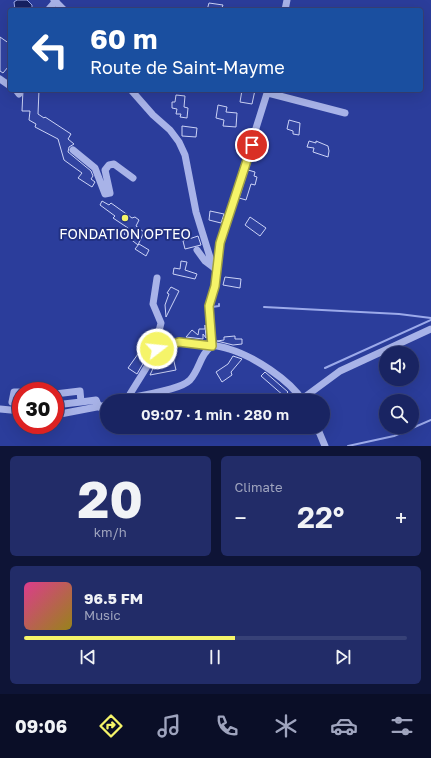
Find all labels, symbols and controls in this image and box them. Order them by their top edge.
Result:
text: 60 m [90,22,157,55]
icon: left [24,24,76,76]
text: Route de Saint-Mayme [90,56,285,78]
pin [235,128,269,162]
icon: arrive [241,134,263,156]
marker: FONDATION OPTEO [120,213,130,223]
place label: FONDATION OPTEO [59,225,191,242]
position arrow [136,328,178,370]
map controls [379,346,419,434]
button: sound [379,346,419,386]
speed limit sign: 30 [12,382,64,434]
button: search [379,394,419,434]
text: 09:07 · 1 min · 280 m [141,405,289,423]
text: 20 [77,467,143,529]
text: Climate [235,479,282,495]
text: 22° [297,499,345,535]
text: − [235,504,247,531]
text: + [395,504,407,531]
text: km/h [94,524,127,540]
text: 96.5 FM [84,589,143,607]
text: Music [84,607,121,623]
icon: previous [77,646,99,668]
icon: pause [204,646,226,668]
icon: next [332,646,354,668]
icon: directions [97,712,125,740]
icon: music [155,712,183,740]
icon: phone [213,712,241,740]
icon: climate [272,712,300,740]
icon: car [330,712,358,740]
icon: filters [388,712,416,740]
text: 09:06 [15,715,67,737]

